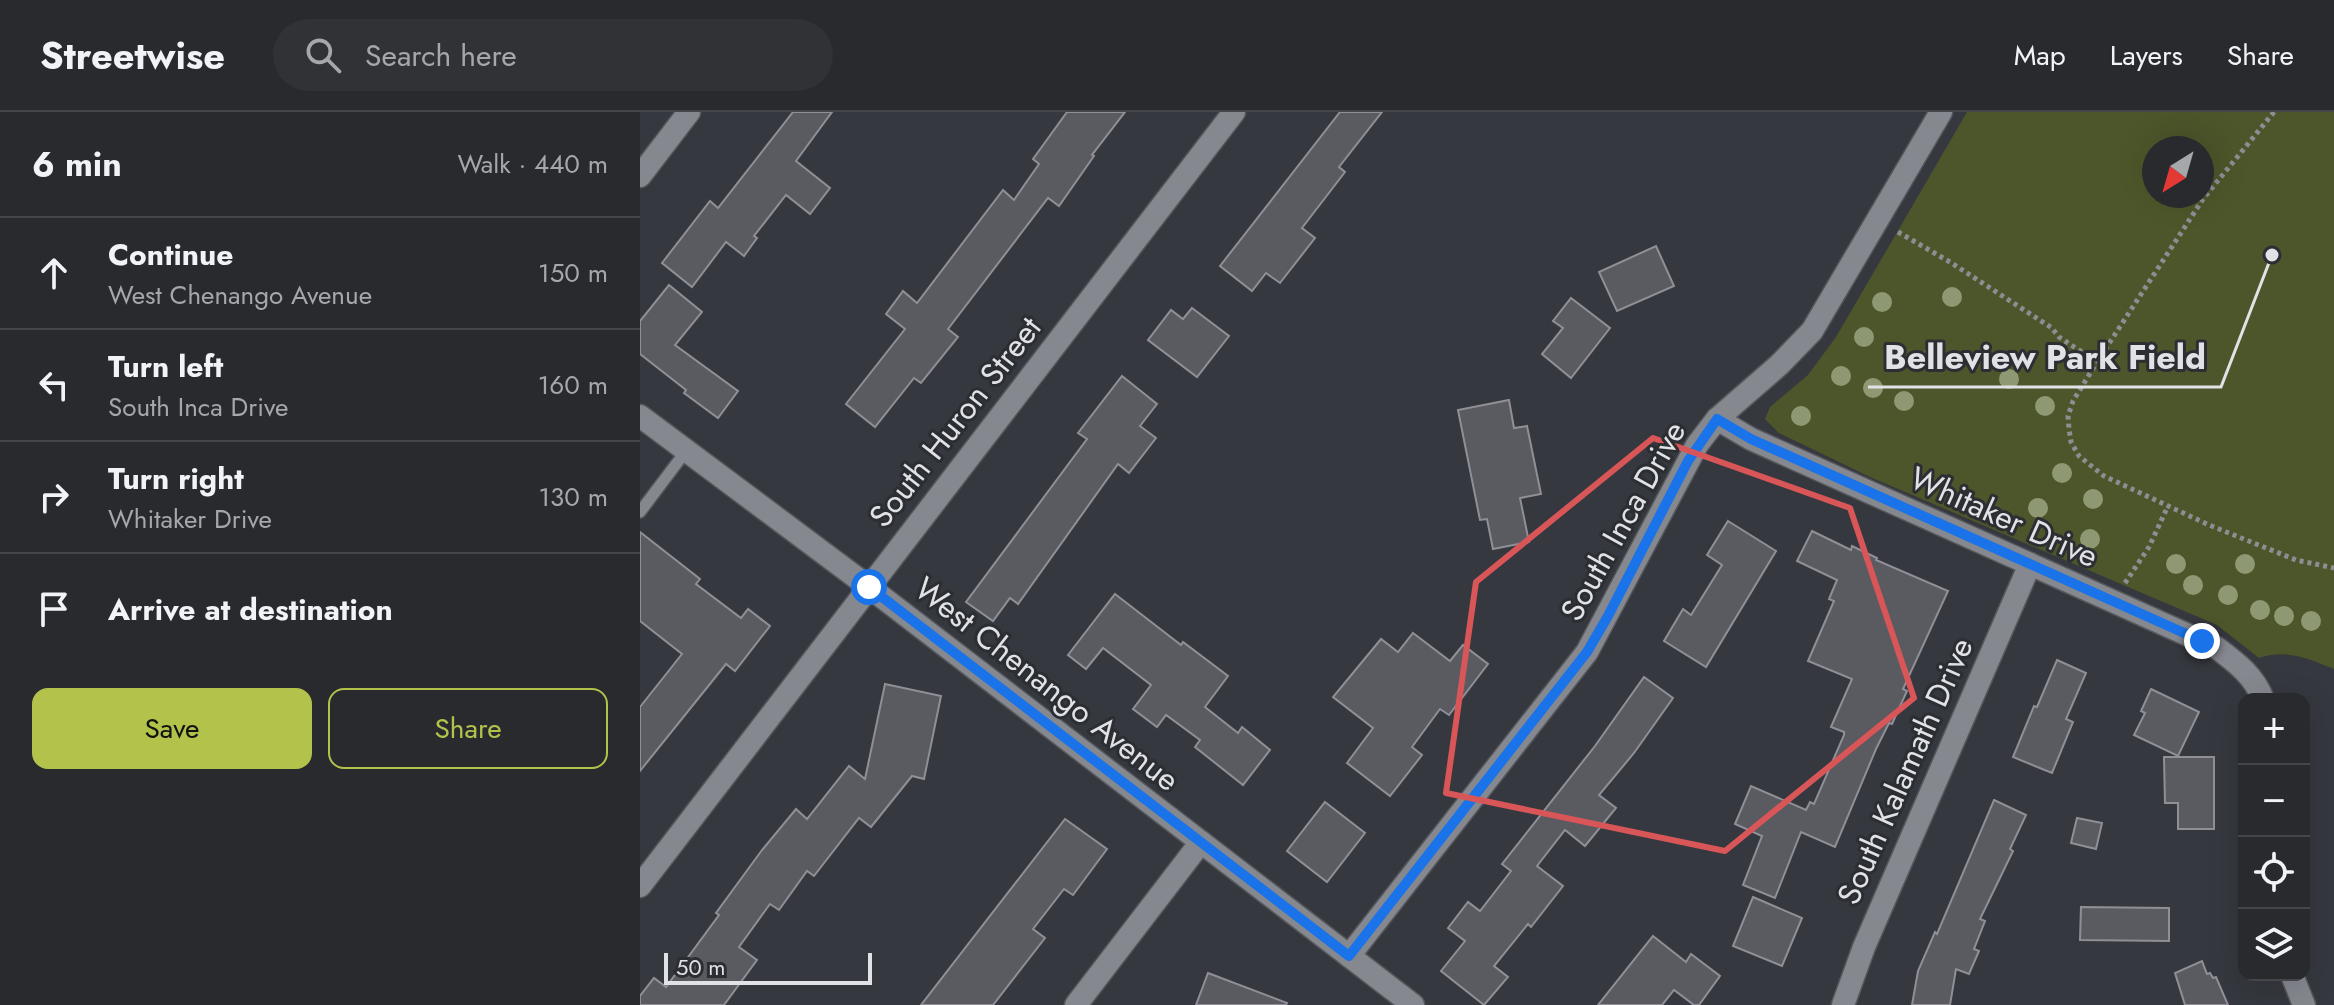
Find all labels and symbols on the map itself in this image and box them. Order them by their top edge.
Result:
north arrow [2142,136,2214,208]
street label: South Huron Street [858,307,1052,537]
callout: Belleview Park Field [1868,329,2221,387]
text: Belleview Park Field [1884,333,2206,382]
street label: South Inca Drive [1549,413,1697,629]
street label: Whitaker Drive [1903,455,2105,579]
street label: West Chenango Avenue [905,566,1189,802]
route start [851,569,887,605]
route end [2184,623,2220,659]
street label: South Kalamath Drive [1825,630,1985,912]
scale bar [664,949,872,985]

